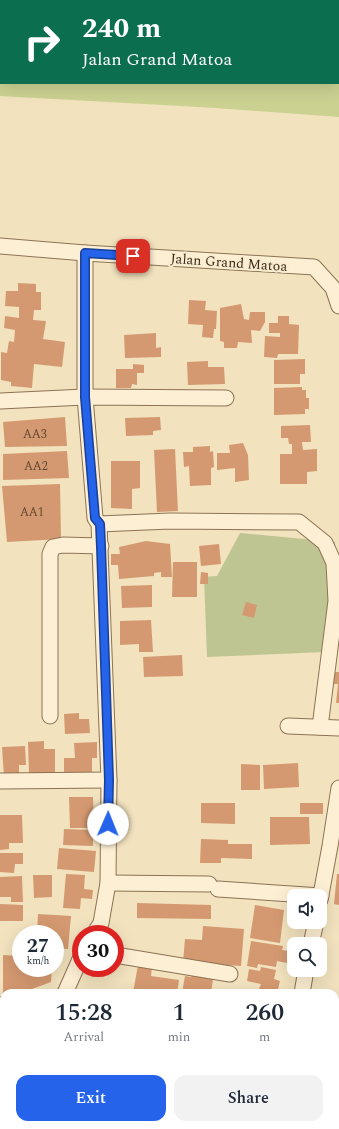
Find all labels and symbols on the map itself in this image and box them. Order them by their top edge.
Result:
pin [116,239,150,273]
street label: Jalan Grand Matoa [170,248,288,277]
house number: AA3 [23,425,47,444]
house number: AA2 [24,457,48,476]
house number: AA1 [20,503,44,522]
position arrow [87,803,129,845]
speed limit sign: 30 [72,925,124,977]

